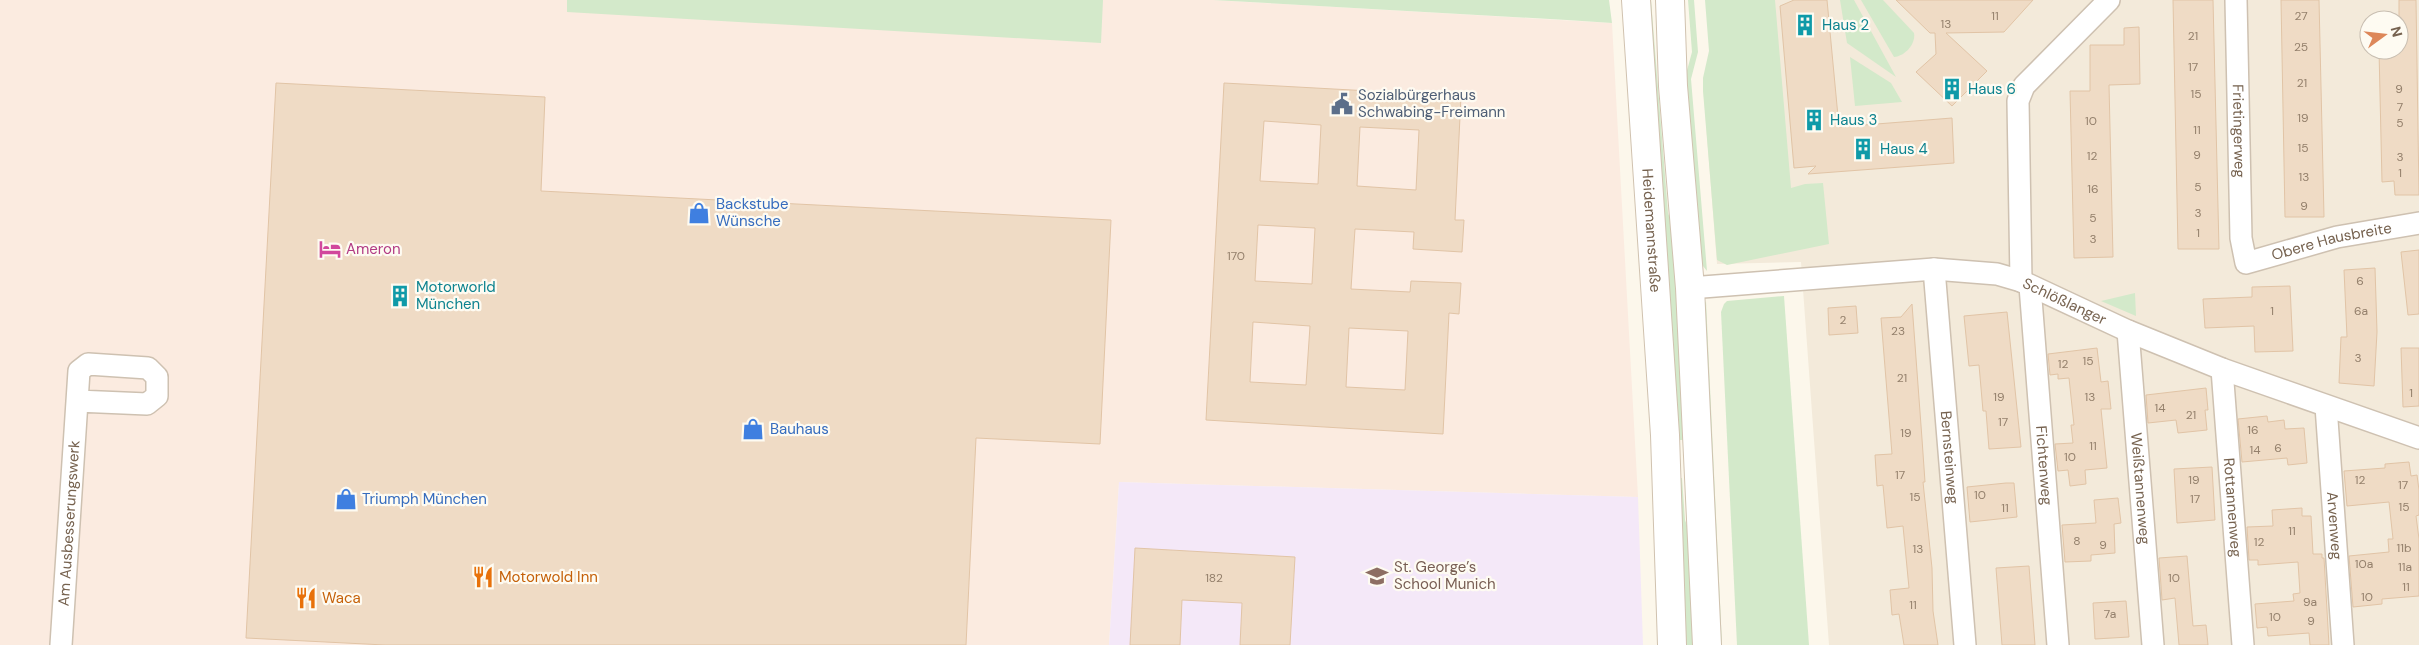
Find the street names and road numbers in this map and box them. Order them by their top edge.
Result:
street label: Frietingerweg [2228,84,2250,178]
street label: Heidemannstraße [1637,168,1665,293]
street label: Obere Hausbreite [2269,218,2393,265]
street label: Schlößlanger [2019,273,2110,330]
street label: Bernsteinweg [1936,410,1963,505]
street label: Fichtenweg [2031,425,2057,506]
street label: Weißtannenweg [2126,432,2155,545]
street label: Am Ausbesserungswerk [54,439,84,607]
street label: Rottannenweg [2219,457,2246,558]
street label: Arvenweg [2322,491,2347,560]

